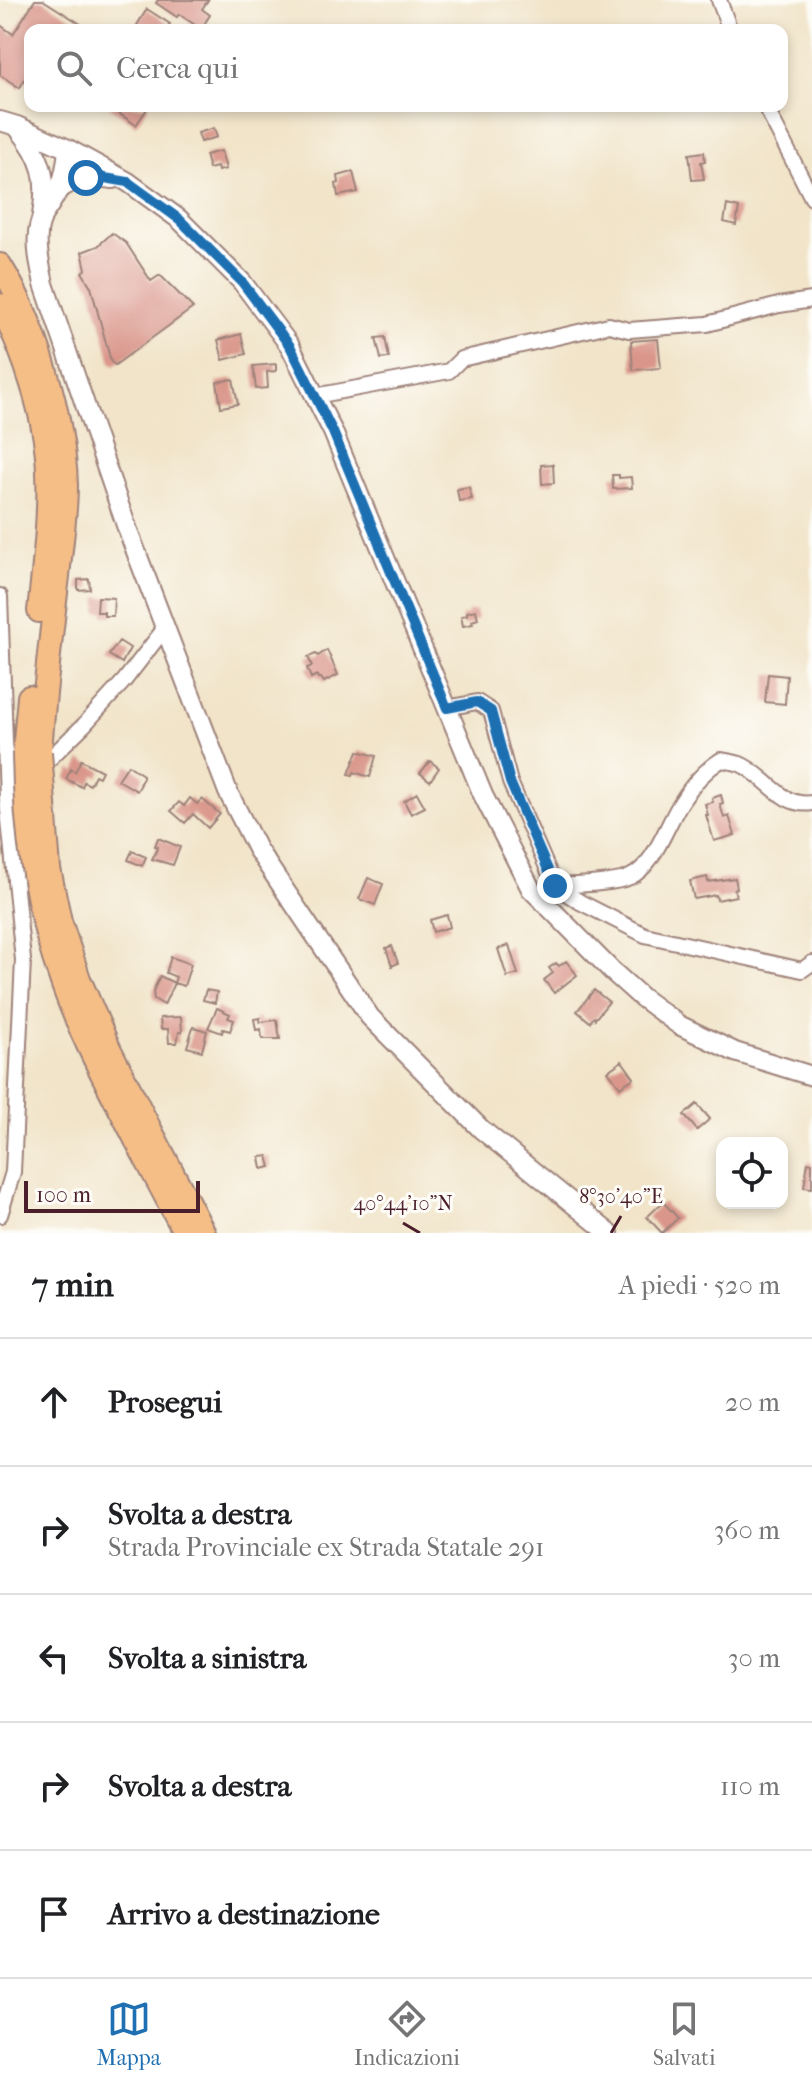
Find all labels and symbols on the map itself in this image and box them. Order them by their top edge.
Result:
route start [68,160,104,196]
route end [537,868,573,904]
scale bar [24,1177,200,1213]
text: 8°30'40"E [579,1185,663,1208]
text: 40°44'10"N [353,1192,453,1215]

